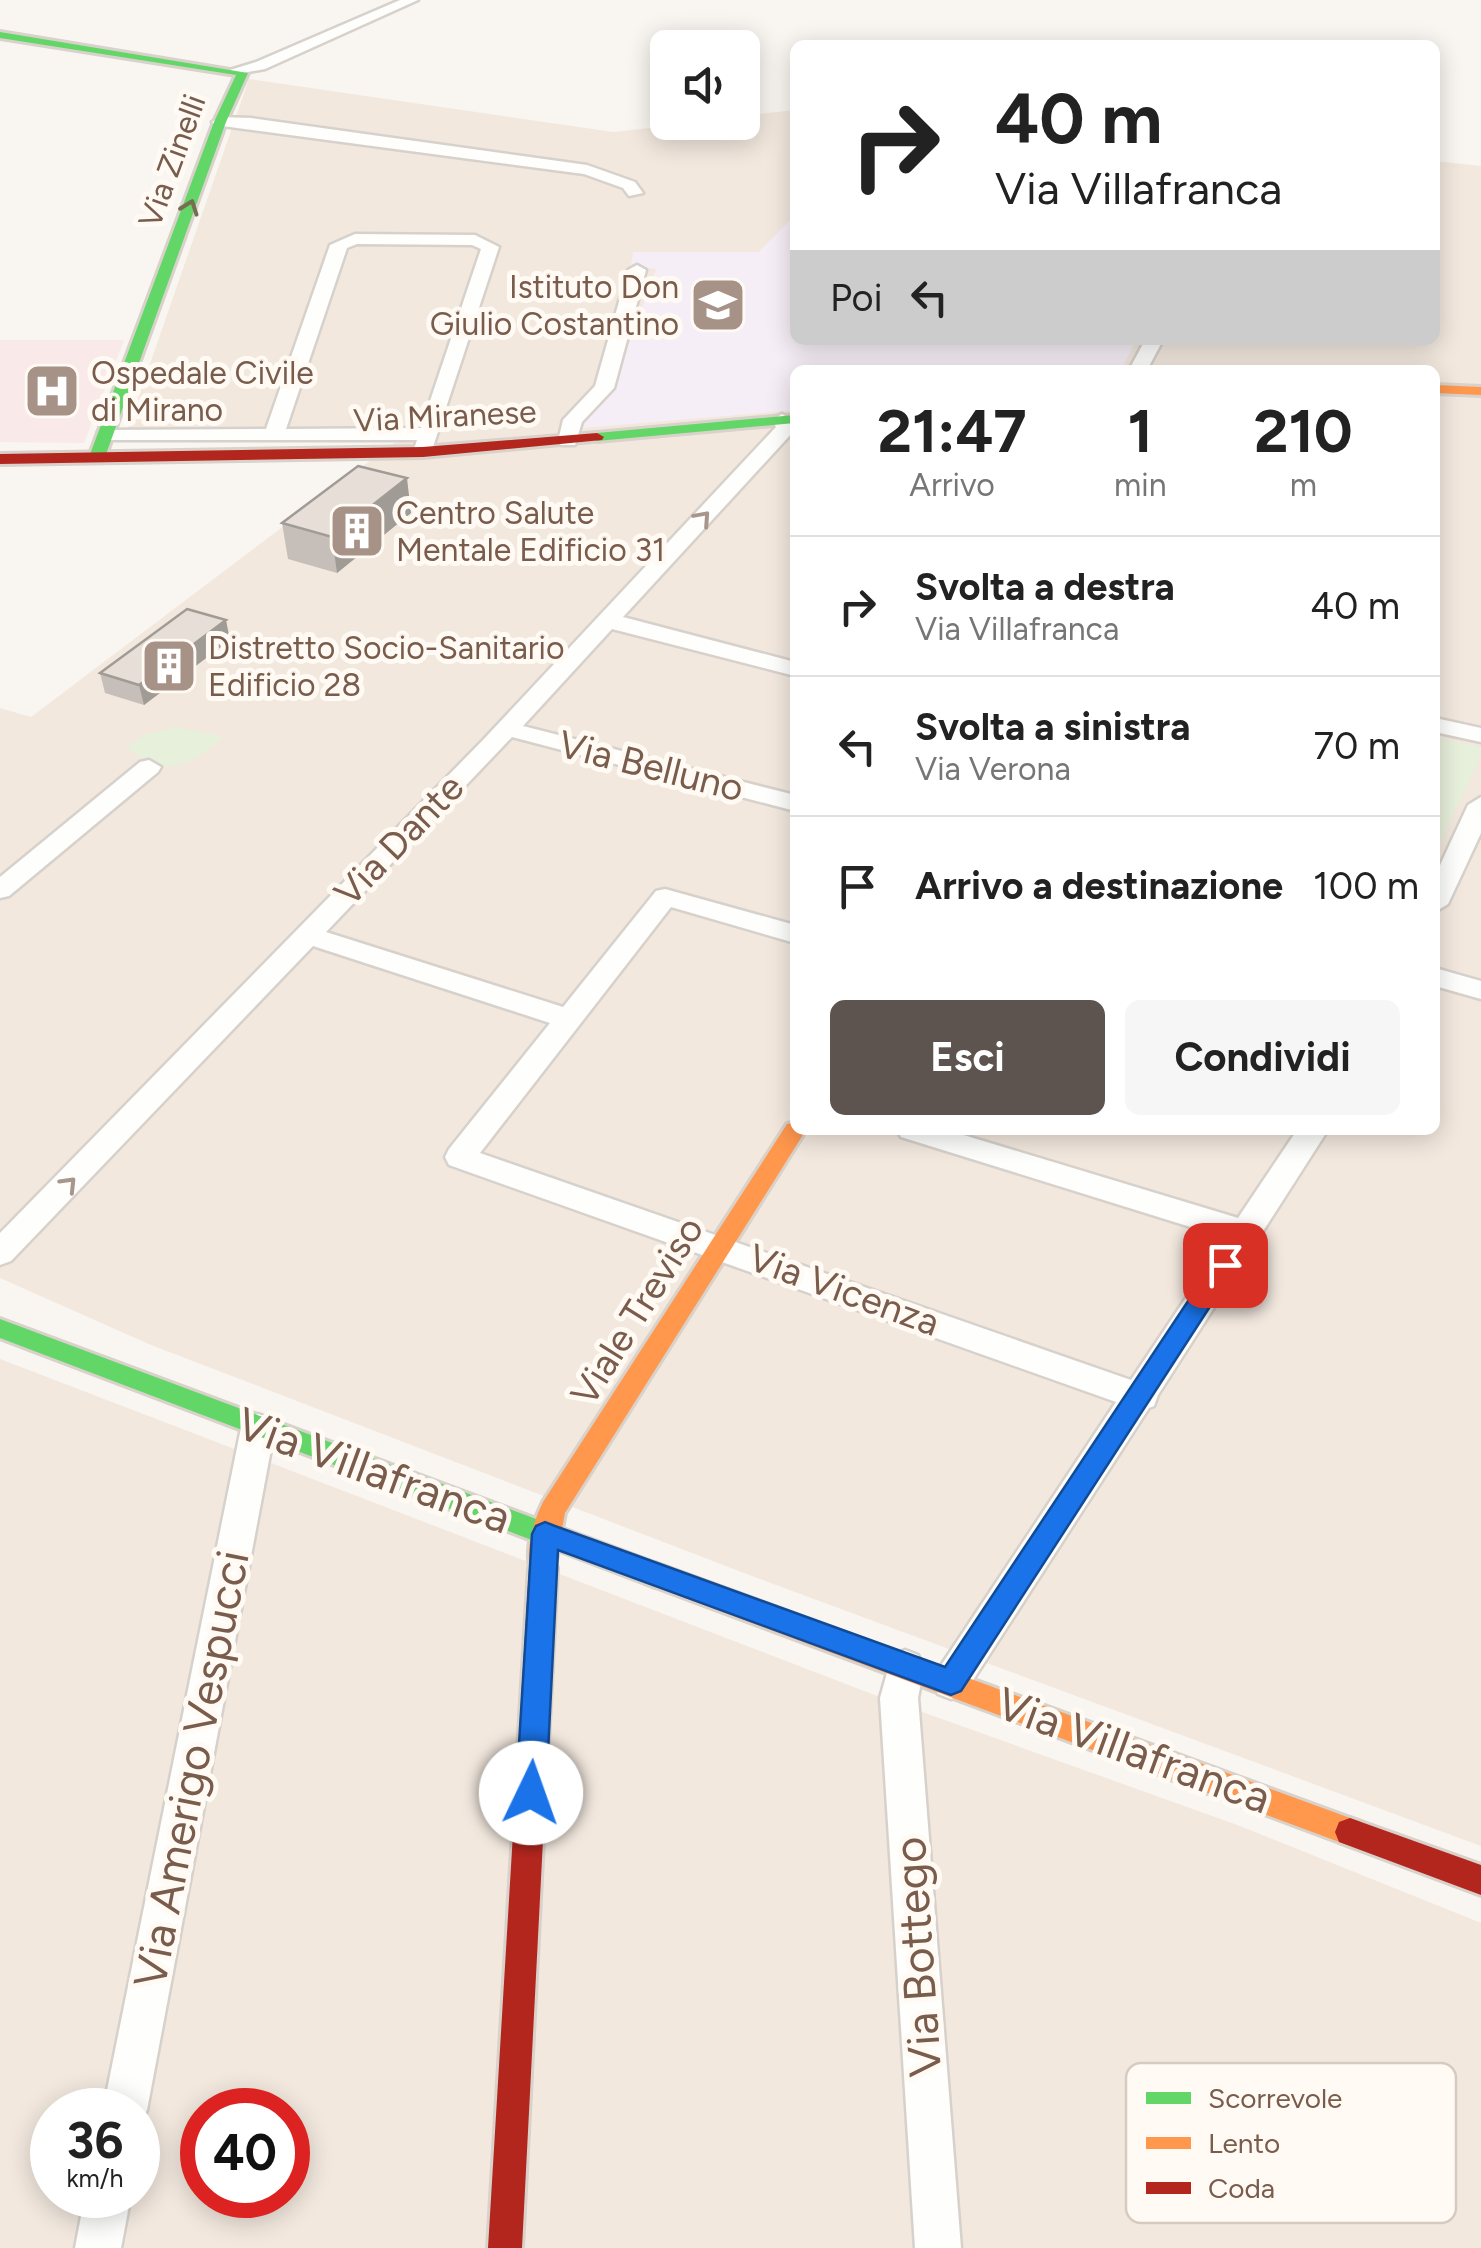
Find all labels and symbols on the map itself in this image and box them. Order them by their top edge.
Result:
street label: Via Zinelli [130,89,214,233]
one-way arrow [178,199,199,216]
place label: Istituto Don Giulio Costantino [430,268,679,343]
school or university icon: Istituto Don Giulio Costantino [688,275,748,335]
place label: Ospedale Civile di Mirano [91,354,314,429]
hospital icon: Ospedale Civile di Mirano [22,361,82,421]
street label: Via Miranese [353,392,537,440]
place label: Centro Salute Mentale Edificio 31 [396,494,665,569]
building icon: Centro Salute Mentale Edificio 31 [327,501,387,561]
one-way arrow [692,511,710,530]
place label: Distretto Socio-Sanitario Edificio 28 [208,629,565,704]
building icon: Distretto Socio-Sanitario Edificio 28 [139,636,199,696]
street label: Via Belluno [554,721,748,811]
street label: Via Dante [325,764,473,916]
one-way arrow [57,1177,75,1196]
street label: Viale Treviso [561,1208,713,1414]
pin [1183,1223,1268,1308]
street label: Via Vicenza [742,1234,946,1346]
street label: Via Villafranca [230,1396,518,1544]
street label: Via Amerigo Vespucci [122,1546,260,1992]
street label: Via Villafranca [990,1676,1278,1824]
position arrow [479,1741,583,1845]
street label: Via Bottego [882,1835,952,2079]
legend [1126,2063,1456,2223]
text: Scorrevole [1208,2081,1342,2115]
speed limit sign: 40 [180,2088,310,2218]
text: Lento [1208,2126,1280,2160]
text: Coda [1208,2171,1275,2205]

